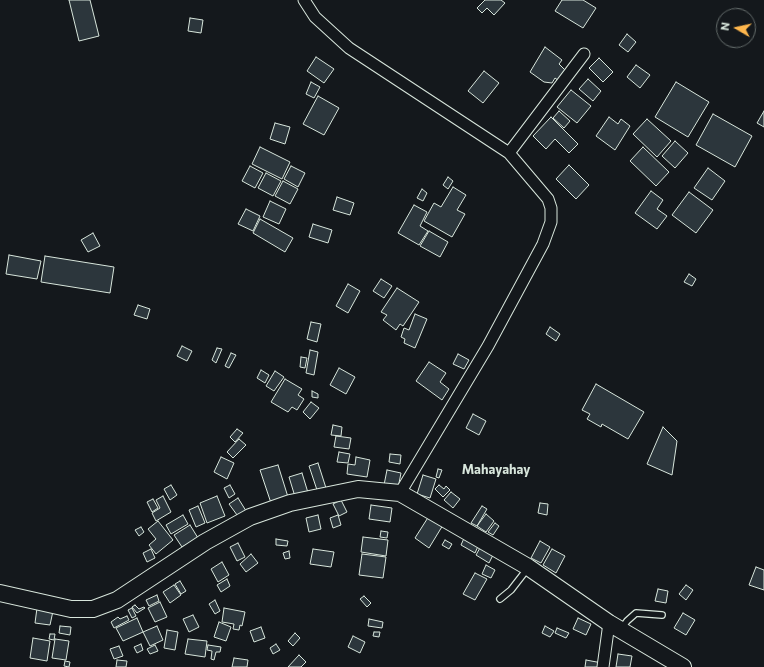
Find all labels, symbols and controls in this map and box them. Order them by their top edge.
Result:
north arrow [716,8,756,48]
text: N [718,21,732,31]
district label: Mahayahay [462,462,530,478]

